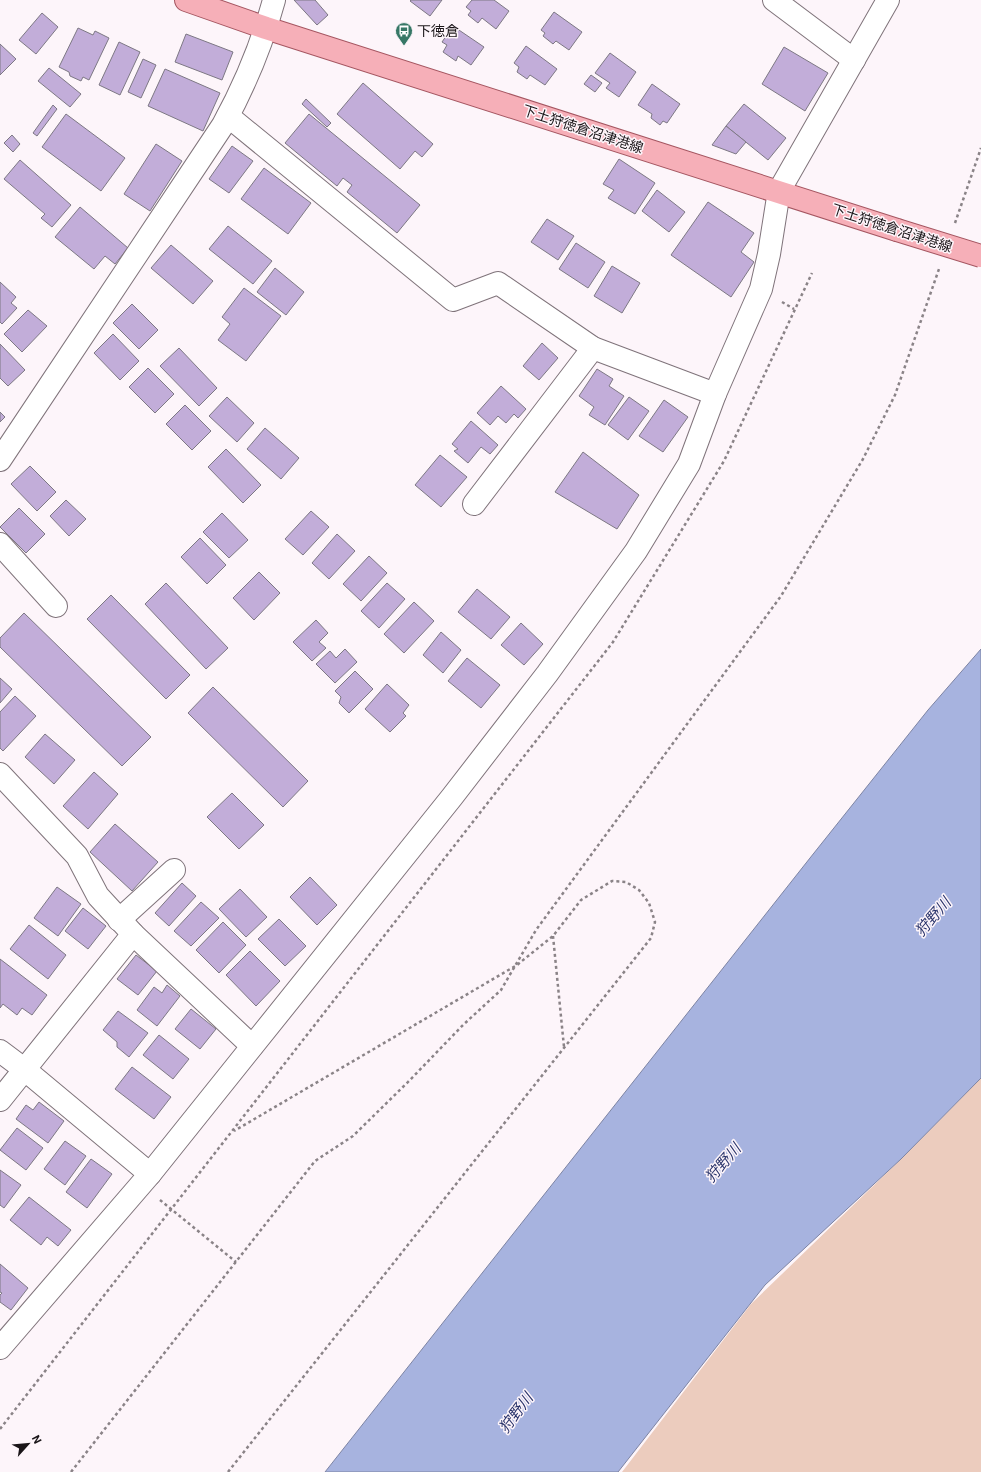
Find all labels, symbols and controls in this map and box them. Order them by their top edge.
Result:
bus stop icon: 下徳倉 [394,21,414,46]
place label: 下徳倉 [417,23,459,39]
street label: 下土狩徳倉沼津港線 [521,102,645,156]
street label: 下土狩徳倉沼津港線 [830,201,954,255]
water label: 狩野川 [911,893,956,940]
water label: 狩野川 [701,1139,746,1186]
water label: 狩野川 [495,1388,538,1436]
north arrow [8,1424,48,1464]
text: N [29,1433,44,1446]

